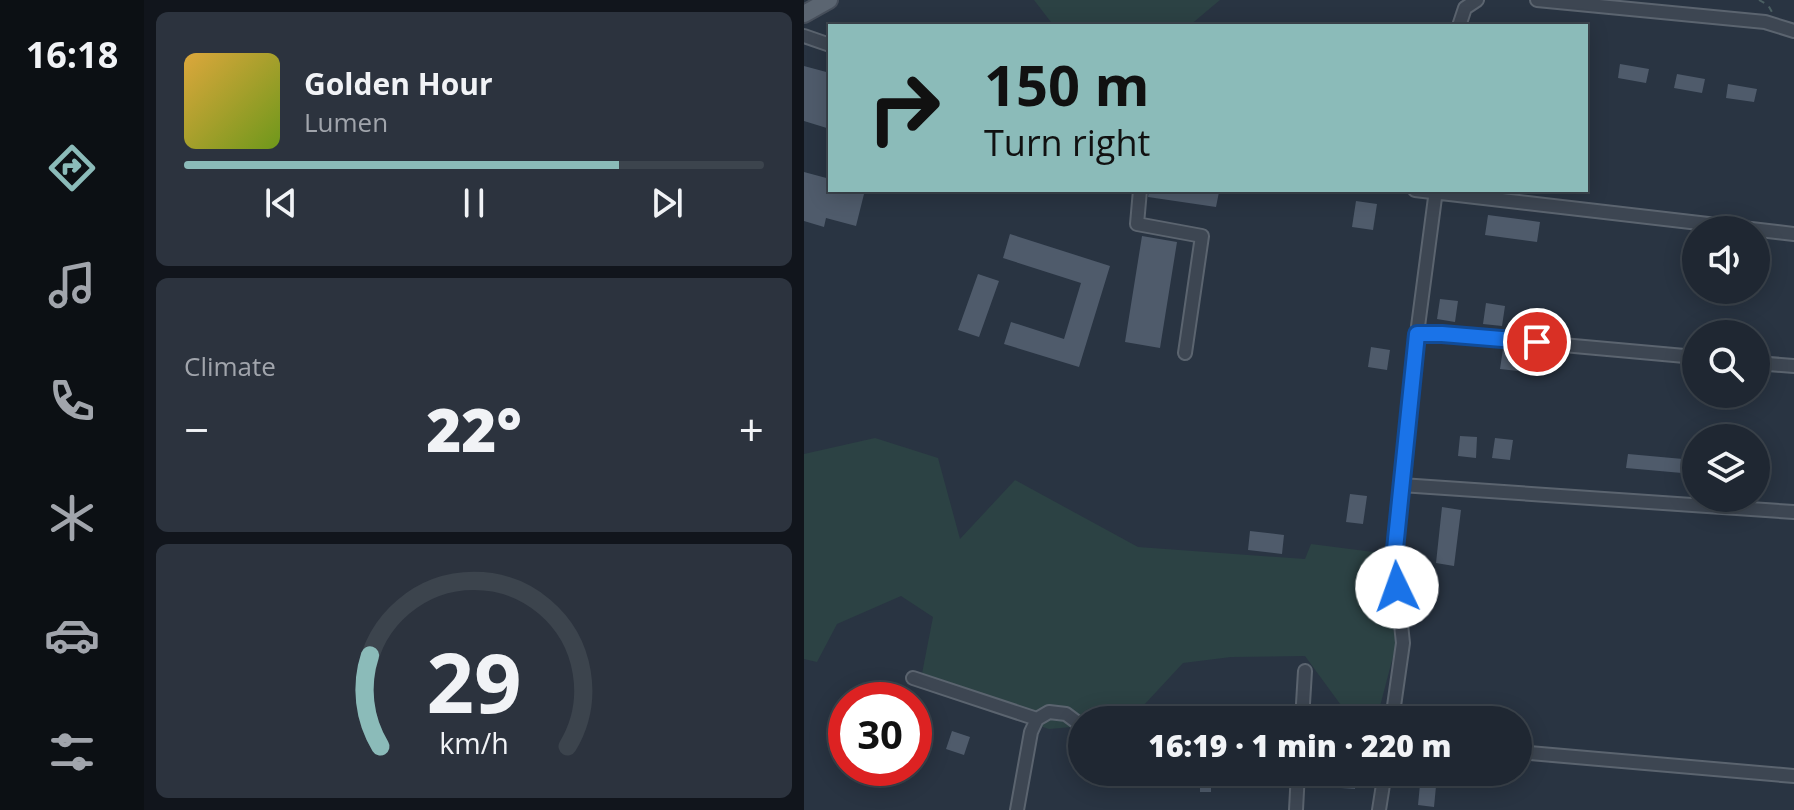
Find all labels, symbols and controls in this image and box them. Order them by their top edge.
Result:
text: 16:18 [26,30,118,79]
text: 150 m [984,46,1150,122]
icon: right [852,56,956,160]
text: Golden Hour [304,63,493,104]
text: Lumen [304,104,388,140]
text: Turn right [984,118,1150,167]
icon: directions [44,140,100,196]
icon: previous [259,181,303,225]
icon: pause [452,181,496,225]
icon: next [645,181,689,225]
map controls [1682,216,1770,512]
button: sound [1682,216,1770,304]
icon: music [44,257,100,313]
pin [1503,308,1571,376]
icon: arrive [1515,320,1559,364]
button: search [1682,320,1770,408]
text: Climate [184,348,276,384]
icon: phone [44,373,100,429]
text: 22° [426,388,522,470]
text: − [184,399,209,459]
text: + [739,399,764,459]
button: layers [1682,424,1770,512]
icon: climate [44,490,100,546]
position arrow [1355,545,1439,629]
icon: car [44,607,100,663]
text: 29 [426,624,522,737]
speed limit sign: 30 [828,682,932,786]
text: km/h [439,723,509,762]
icon: filters [44,724,100,780]
text: 16:19 · 1 min · 220 m [1148,725,1452,766]

